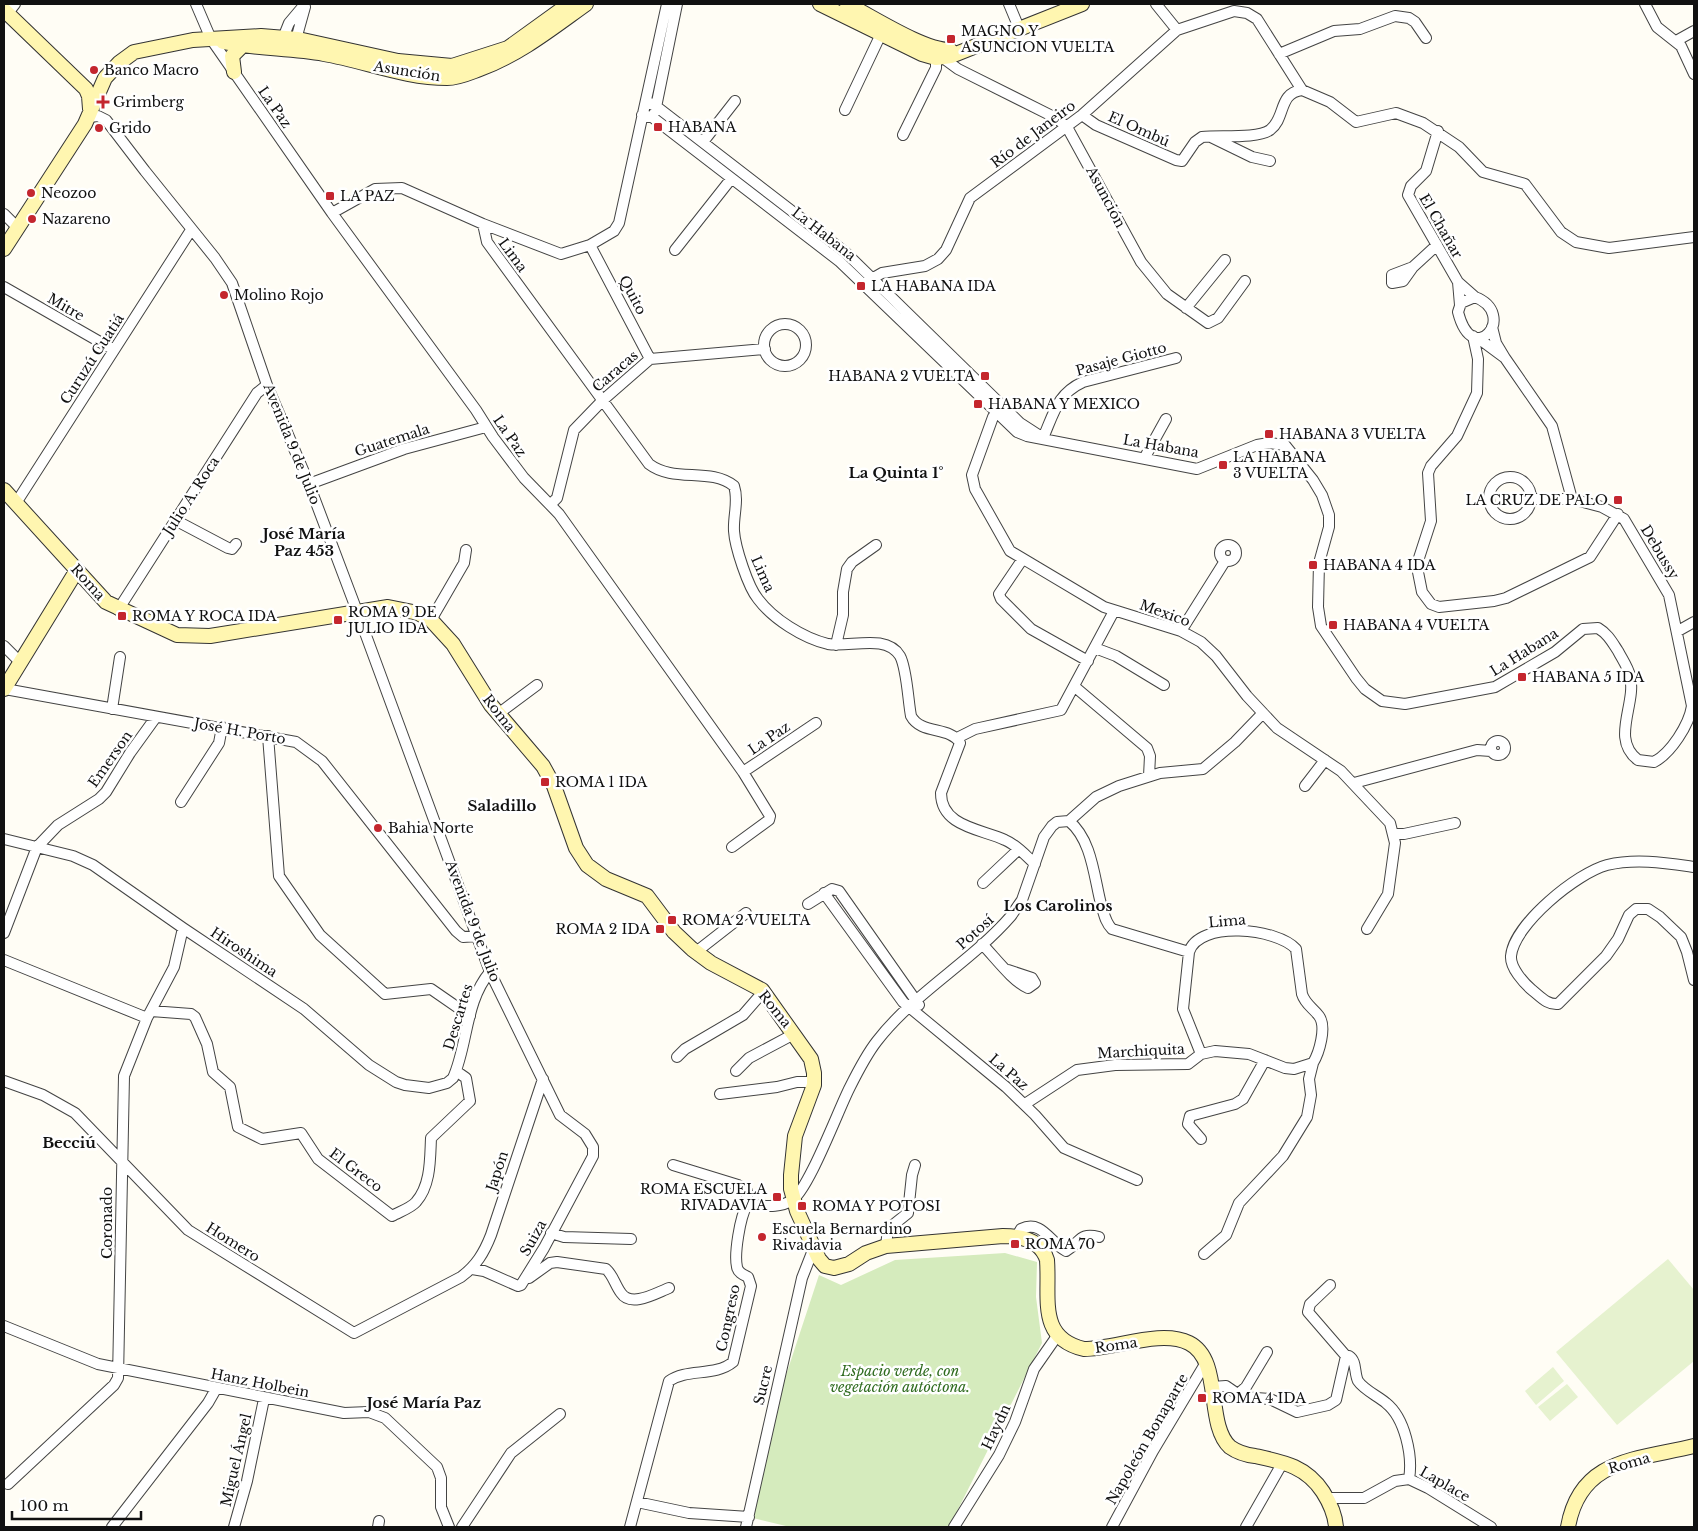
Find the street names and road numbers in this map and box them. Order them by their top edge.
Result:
street label: Asunción [371,57,442,85]
street label: La Paz [254,83,296,131]
street label: Río de Janeiro [987,96,1079,172]
street label: El Ombú [1105,107,1173,151]
street label: Asunción [1082,162,1130,231]
street label: El Chañar [1415,191,1467,262]
street label: La Habana [788,203,860,265]
street label: Lima [495,234,532,276]
street label: Quito [615,272,651,318]
street label: Mitre [44,289,88,325]
street label: Curuzú Cuatiá [56,310,128,408]
street label: Pasaje Giotto [1074,338,1168,380]
street label: Caracas [588,346,642,396]
street label: Avenida 9 de Julio [259,380,325,507]
street label: La Paz [489,412,531,460]
street label: Guatemala [352,419,432,461]
street label: La Habana [1122,430,1201,462]
street label: Julio A. Roca [158,453,223,540]
street label: Debussy [1637,521,1683,583]
street label: Lima [747,553,779,595]
street label: Roma [67,560,109,604]
street label: Mexico [1137,596,1193,630]
street label: La Habana [1487,624,1562,680]
street label: Roma [479,691,519,736]
street label: José H. Porto [191,714,287,748]
street label: La Paz [745,717,794,759]
street label: Emerson [84,727,136,791]
street label: Avenida 9 de Julio [441,856,505,985]
street label: Potosí [953,910,998,953]
street label: Lima [1207,910,1247,932]
street label: Hiroshima [207,923,281,981]
street label: Descartes [439,982,477,1052]
street label: Roma [755,987,796,1031]
street label: Marchiquita [1097,1040,1186,1062]
street label: La Paz [985,1050,1033,1094]
street label: El Greco [326,1144,386,1196]
street label: Japón [481,1148,512,1195]
street label: Coronado [98,1187,116,1259]
street label: Suiza [516,1216,550,1259]
street label: Homero [203,1218,263,1266]
street label: Congreso [712,1283,744,1353]
street label: Roma [1094,1333,1139,1357]
street label: Sucre [750,1363,776,1407]
street label: Hanz Holbein [209,1365,311,1401]
street label: Napoleón Bonaparte [1102,1370,1192,1508]
street label: Haydn [978,1401,1014,1453]
street label: Miguel Ángel [217,1411,256,1508]
street label: Roma [1606,1448,1652,1478]
street label: Laplace [1417,1462,1473,1506]

